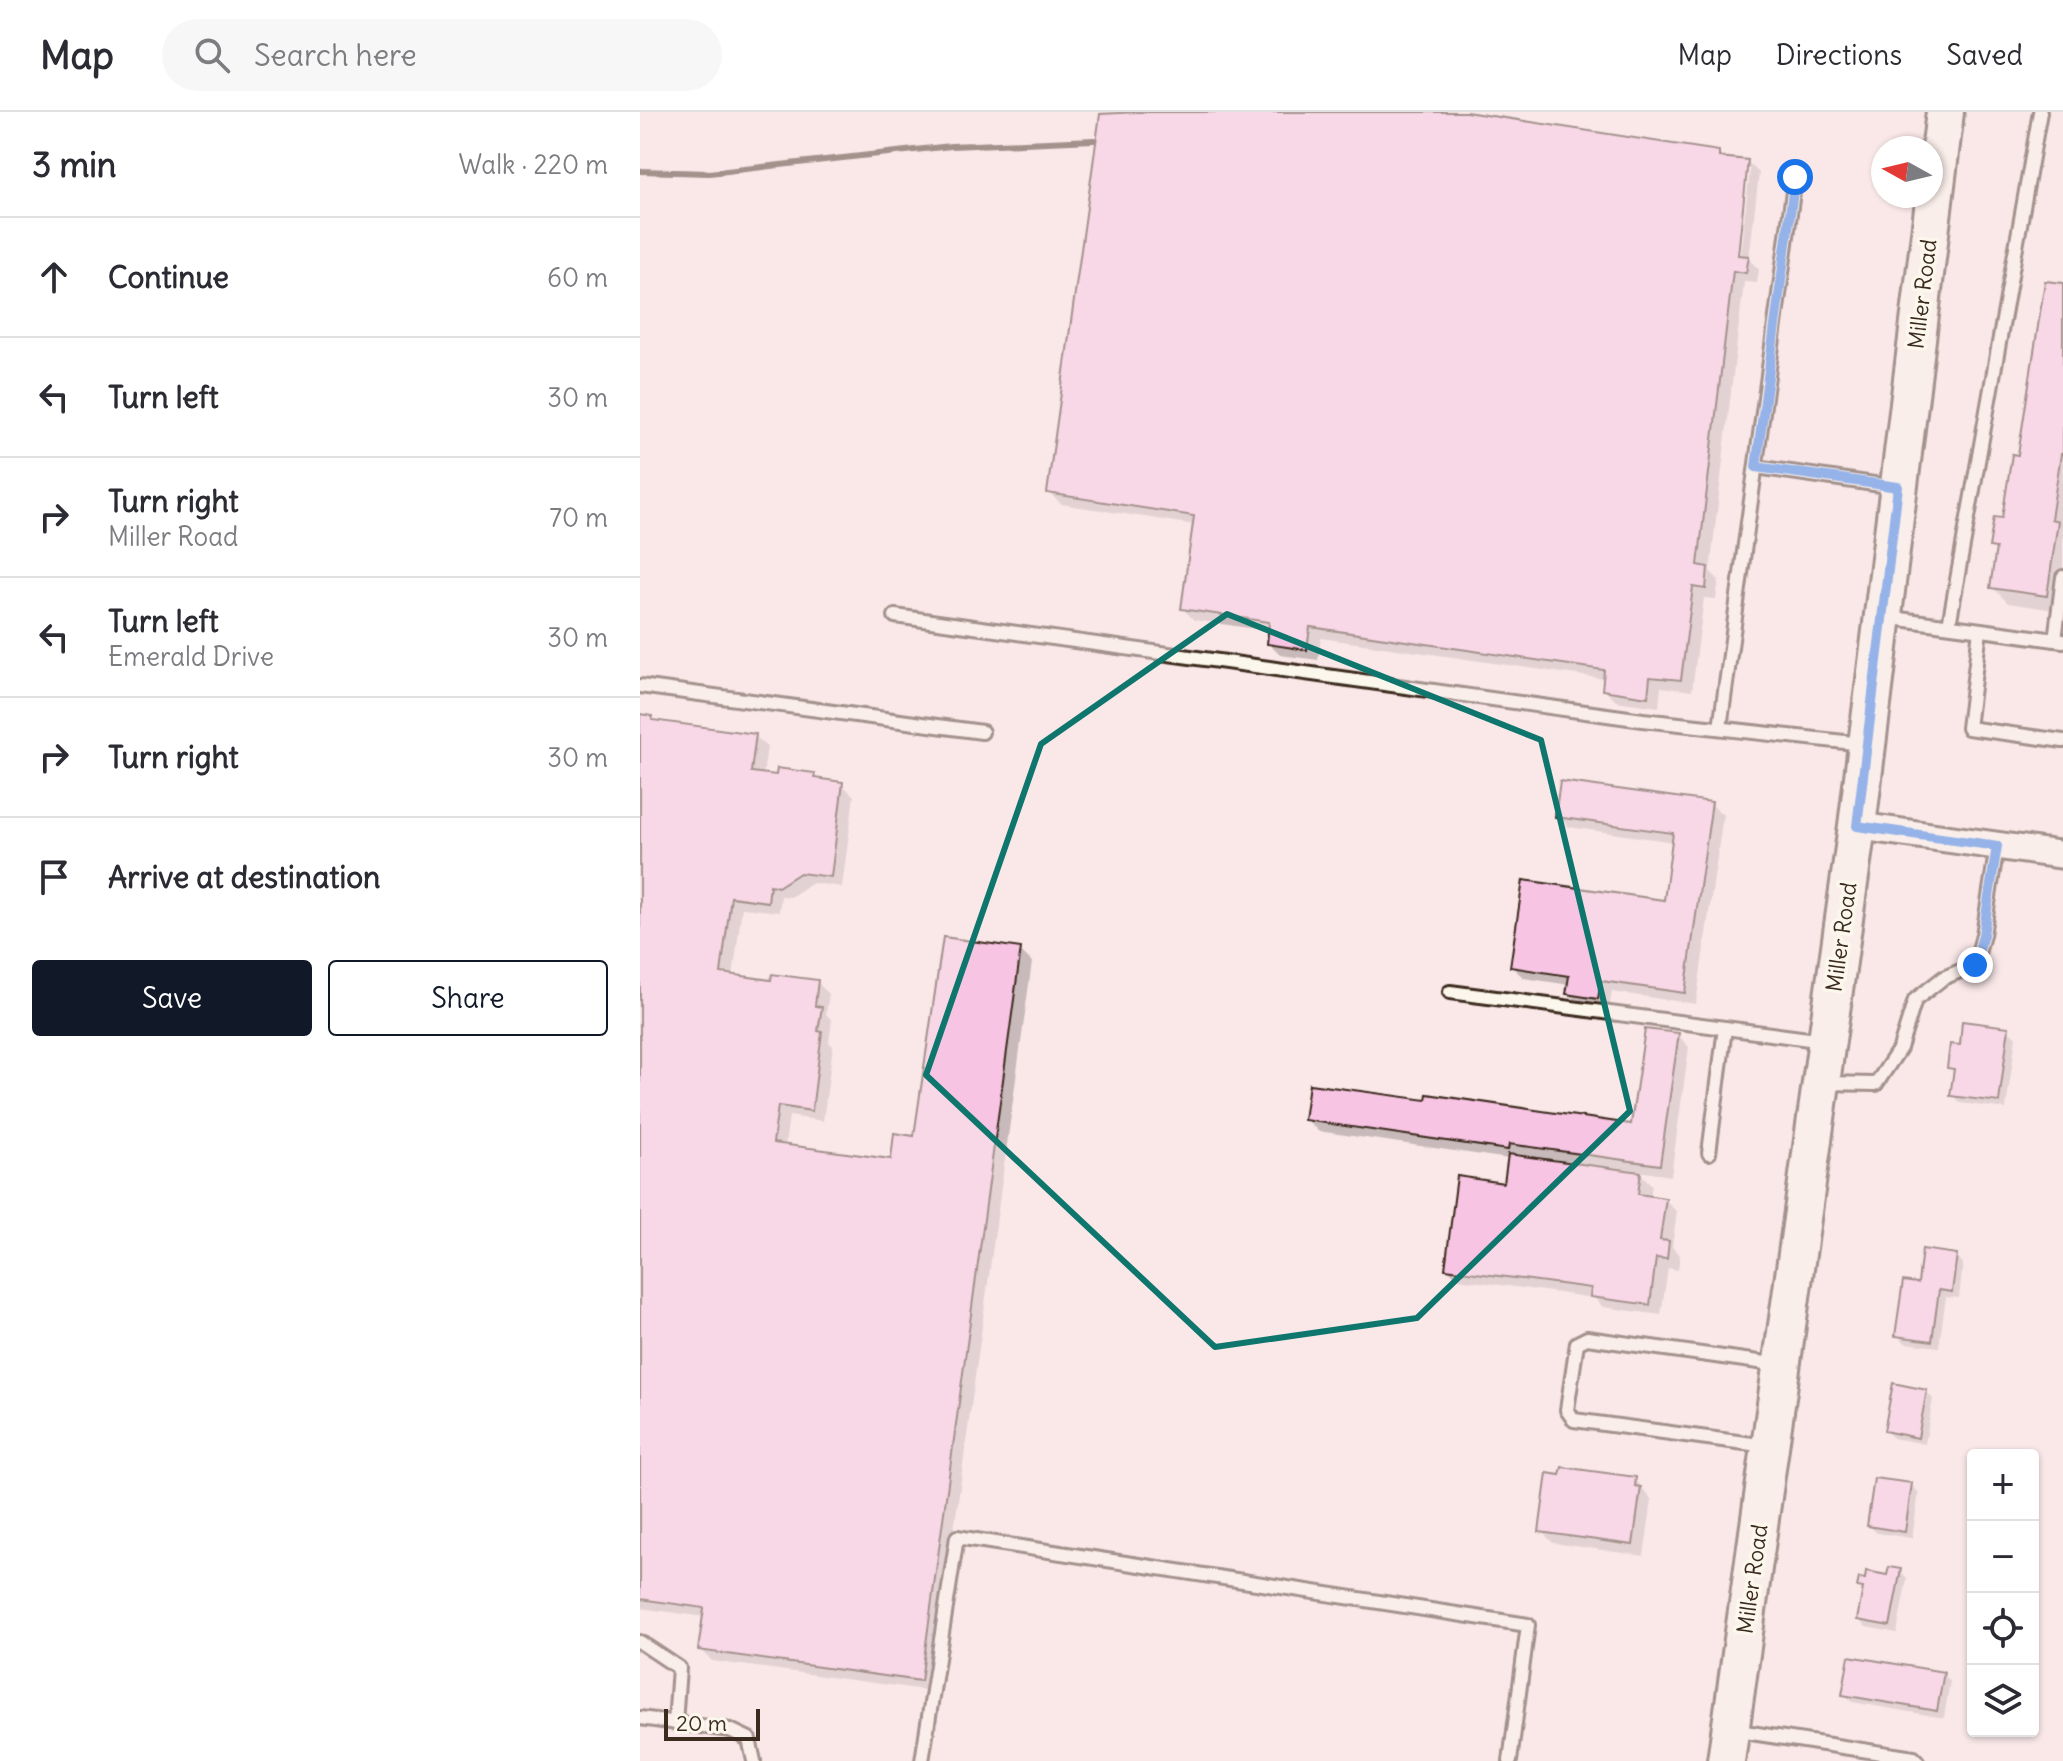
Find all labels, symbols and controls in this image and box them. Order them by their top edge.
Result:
search box [162,19,722,91]
text: Map [40,32,114,79]
icon: search [190,33,234,77]
text: Search here [254,36,417,74]
text: Map [1677,37,1732,73]
text: Directions [1776,37,1902,73]
text: Saved [1946,37,2023,73]
north arrow [1871,136,1943,208]
text: 3 min [32,143,117,186]
text: Walk · 220 m [459,148,608,181]
route start [1777,159,1813,195]
street label: Miller Road [1901,238,1943,350]
icon: ahead [32,255,76,299]
text: Continue [108,258,229,296]
text: 60 m [547,261,608,294]
icon: left [32,375,76,419]
text: Turn left [108,378,219,416]
text: 30 m [547,381,608,414]
text: Turn right [108,482,239,520]
icon: right [32,495,76,539]
text: 70 m [549,501,608,534]
text: Miller Road [108,520,238,553]
text: Turn left [108,602,219,640]
icon: left [32,615,76,659]
text: 30 m [547,621,608,654]
text: Emerald Drive [108,640,274,673]
icon: right [32,735,76,779]
text: Turn right [108,738,239,776]
text: 30 m [547,741,608,774]
icon: arrive [32,855,76,899]
text: Arrive at destination [108,858,380,896]
street label: Miller Road [1819,880,1863,994]
route end [1957,947,1993,983]
button: Save [32,960,312,1036]
button: Share [328,960,608,1036]
map controls [1967,1449,2039,1737]
button: + [1967,1449,2039,1521]
button: − [1967,1521,2039,1593]
street label: Miller Road [1730,1522,1774,1636]
button: locate [1967,1593,2039,1665]
button: layers [1967,1665,2039,1737]
scale bar [664,1705,760,1741]
text: 20 m [676,1709,727,1737]

